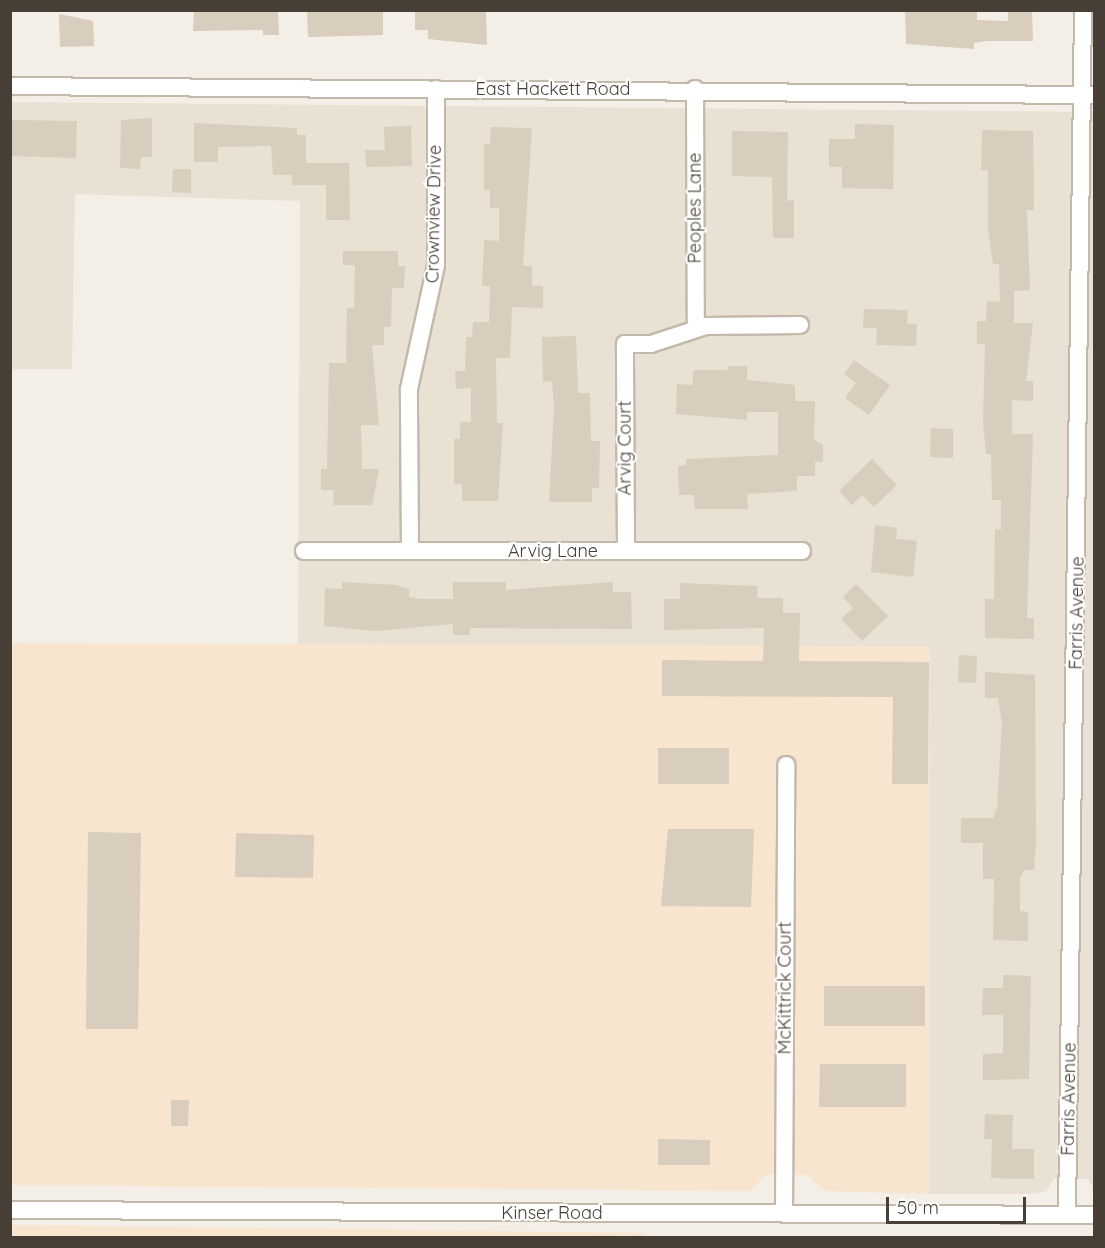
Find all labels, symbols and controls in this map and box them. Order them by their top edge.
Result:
street label: East Hackett Road [476,78,630,100]
street label: Crownview Drive [422,145,446,283]
street label: Peoples Lane [684,152,706,264]
street label: Arvig Court [614,401,636,495]
street label: Arvig Lane [508,540,598,562]
street label: Farris Avenue [1065,556,1089,670]
street label: McKittrick Court [774,922,796,1054]
street label: Farris Avenue [1057,1042,1081,1156]
scale bar [889,1185,1028,1223]
text: 50 m [897,1196,939,1219]
street label: Kinser Road [501,1202,603,1224]

